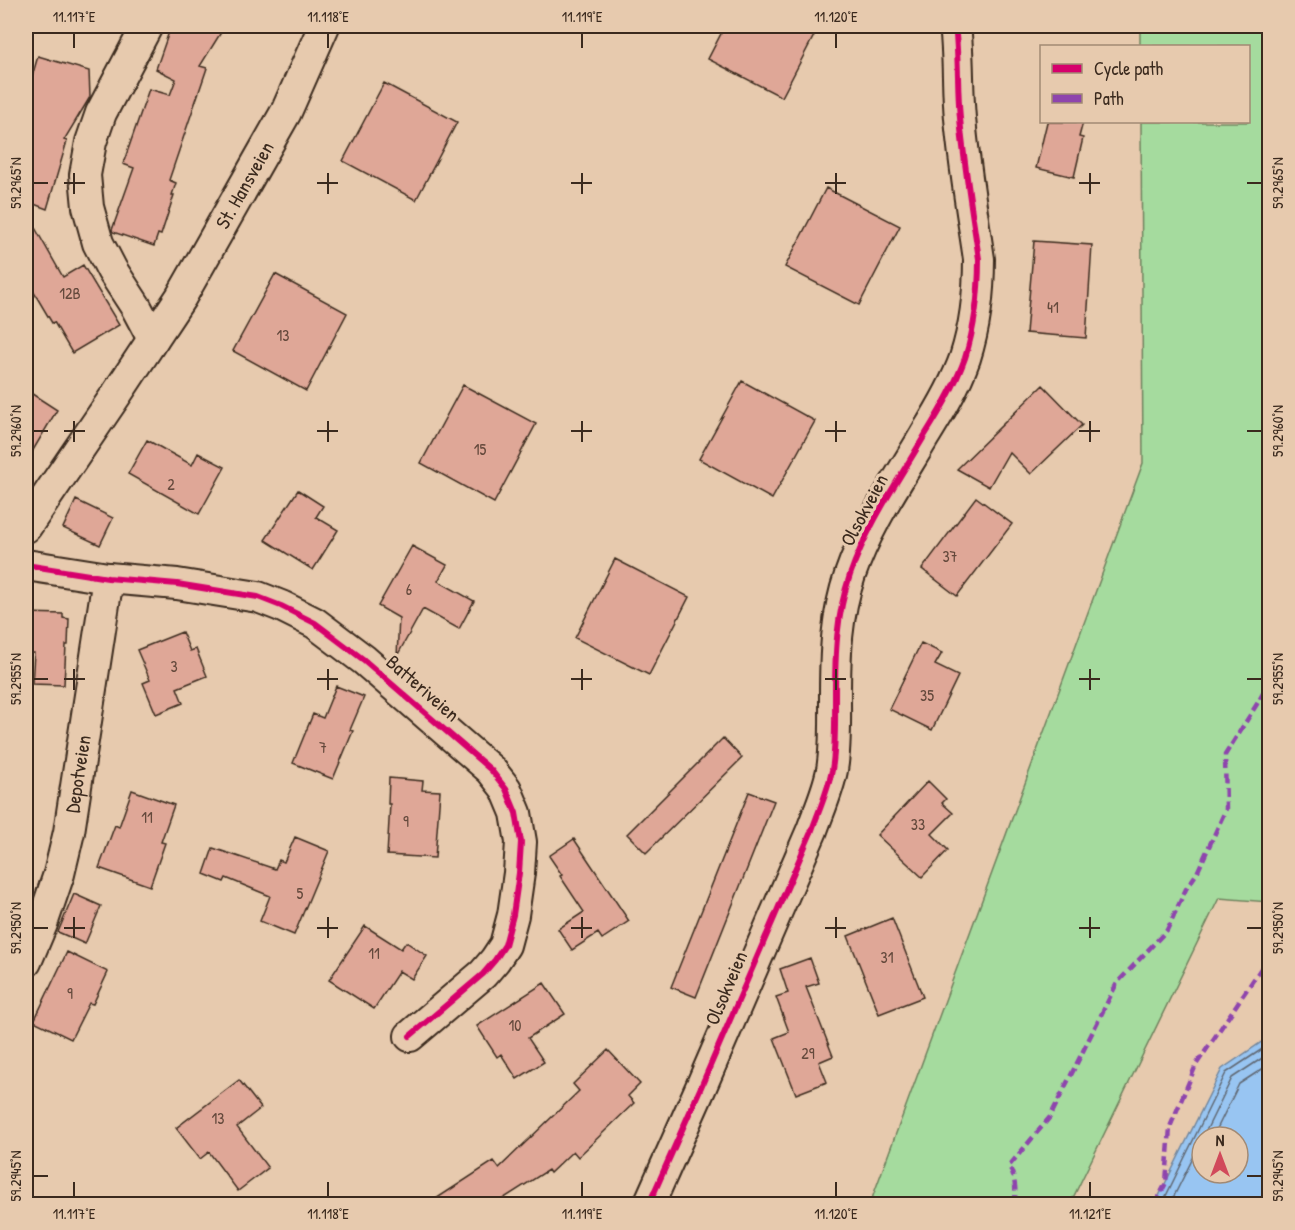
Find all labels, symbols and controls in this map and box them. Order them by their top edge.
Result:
text: 11.117°E [53,6,96,27]
text: 11.118°E [307,6,349,27]
text: 11.119°E [562,6,603,27]
text: 11.120°E [814,6,858,27]
legend [1040,45,1250,123]
text: Cycle path [1094,56,1164,81]
text: Path [1094,86,1124,111]
street label: St. Hansveien [209,136,280,233]
text: 59.2965°N [5,157,26,209]
text: 59.2965°N [1267,157,1288,209]
house number: 12B [59,282,81,304]
house number: 41 [1047,296,1059,318]
house number: 13 [277,324,289,346]
text: 59.2960°N [5,405,26,457]
text: 59.2960°N [1267,405,1288,457]
house number: 15 [474,438,487,460]
street label: Olsokveien [833,469,894,551]
house number: 2 [167,473,175,495]
house number: 37 [942,545,958,567]
house number: 6 [406,578,412,600]
street label: Batteriveien [381,648,466,727]
text: 59.2955°N [5,653,26,705]
text: 59.2955°N [1267,653,1288,705]
house number: 3 [170,655,178,677]
house number: 35 [920,684,934,706]
street label: Depotveien [58,733,97,815]
house number: 7 [319,736,327,758]
house number: 11 [141,806,153,828]
house number: 9 [403,810,409,832]
house number: 33 [911,813,925,835]
house number: 5 [297,882,304,904]
text: 59.2950°N [5,902,26,954]
text: 59.2950°N [1267,902,1288,954]
house number: 11 [368,942,380,964]
house number: 31 [881,946,894,968]
street label: Olsokveien [698,947,753,1029]
house number: 9 [67,982,73,1004]
house number: 10 [509,1014,521,1036]
house number: 29 [801,1042,815,1064]
house number: 13 [212,1107,224,1129]
north arrow [1190,1125,1250,1185]
text: N [1216,1129,1225,1151]
text: 59.2945°N [5,1150,26,1202]
text: 59.2945°N [1267,1150,1288,1202]
text: 11.117°E [53,1203,96,1224]
text: 11.118°E [307,1203,349,1224]
text: 11.119°E [562,1203,603,1224]
text: 11.120°E [814,1203,858,1224]
text: 11.121°E [1069,1203,1111,1224]

